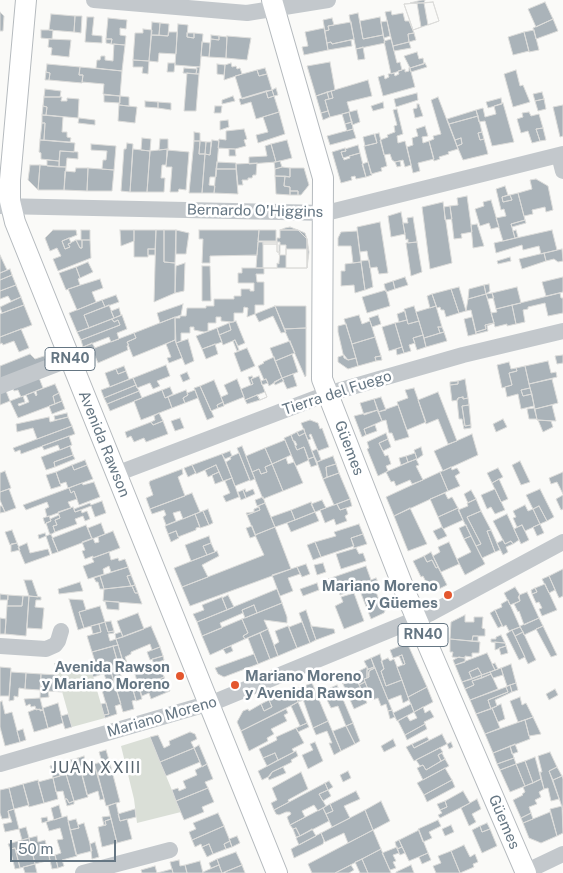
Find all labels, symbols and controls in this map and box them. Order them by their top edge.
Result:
street label: Bernardo O'Higgins [187,201,323,221]
road number: RN40 [45,348,95,370]
street label: Tierra del Fuego [280,367,394,419]
street label: Avenida Rawson [74,388,134,500]
street label: Güemes [330,418,368,478]
place label: Mariano Moreno y Güemes [322,577,438,612]
marker: Mariano Moreno y Güemes [442,589,454,601]
road number: RN40 [398,624,448,646]
place label: Avenida Rawson y Mariano Moreno [42,658,170,693]
place label: Mariano Moreno y Avenida Rawson [245,667,372,702]
marker: Avenida Rawson y Mariano Moreno [174,670,186,682]
marker: Mariano Moreno y Avenida Rawson [229,679,241,691]
street label: Mariano Moreno [105,693,219,741]
district label: JUAN XXIII [49,758,143,778]
street label: Güemes [485,792,523,852]
scale bar [12,830,119,862]
text: 50 m [18,840,53,857]

